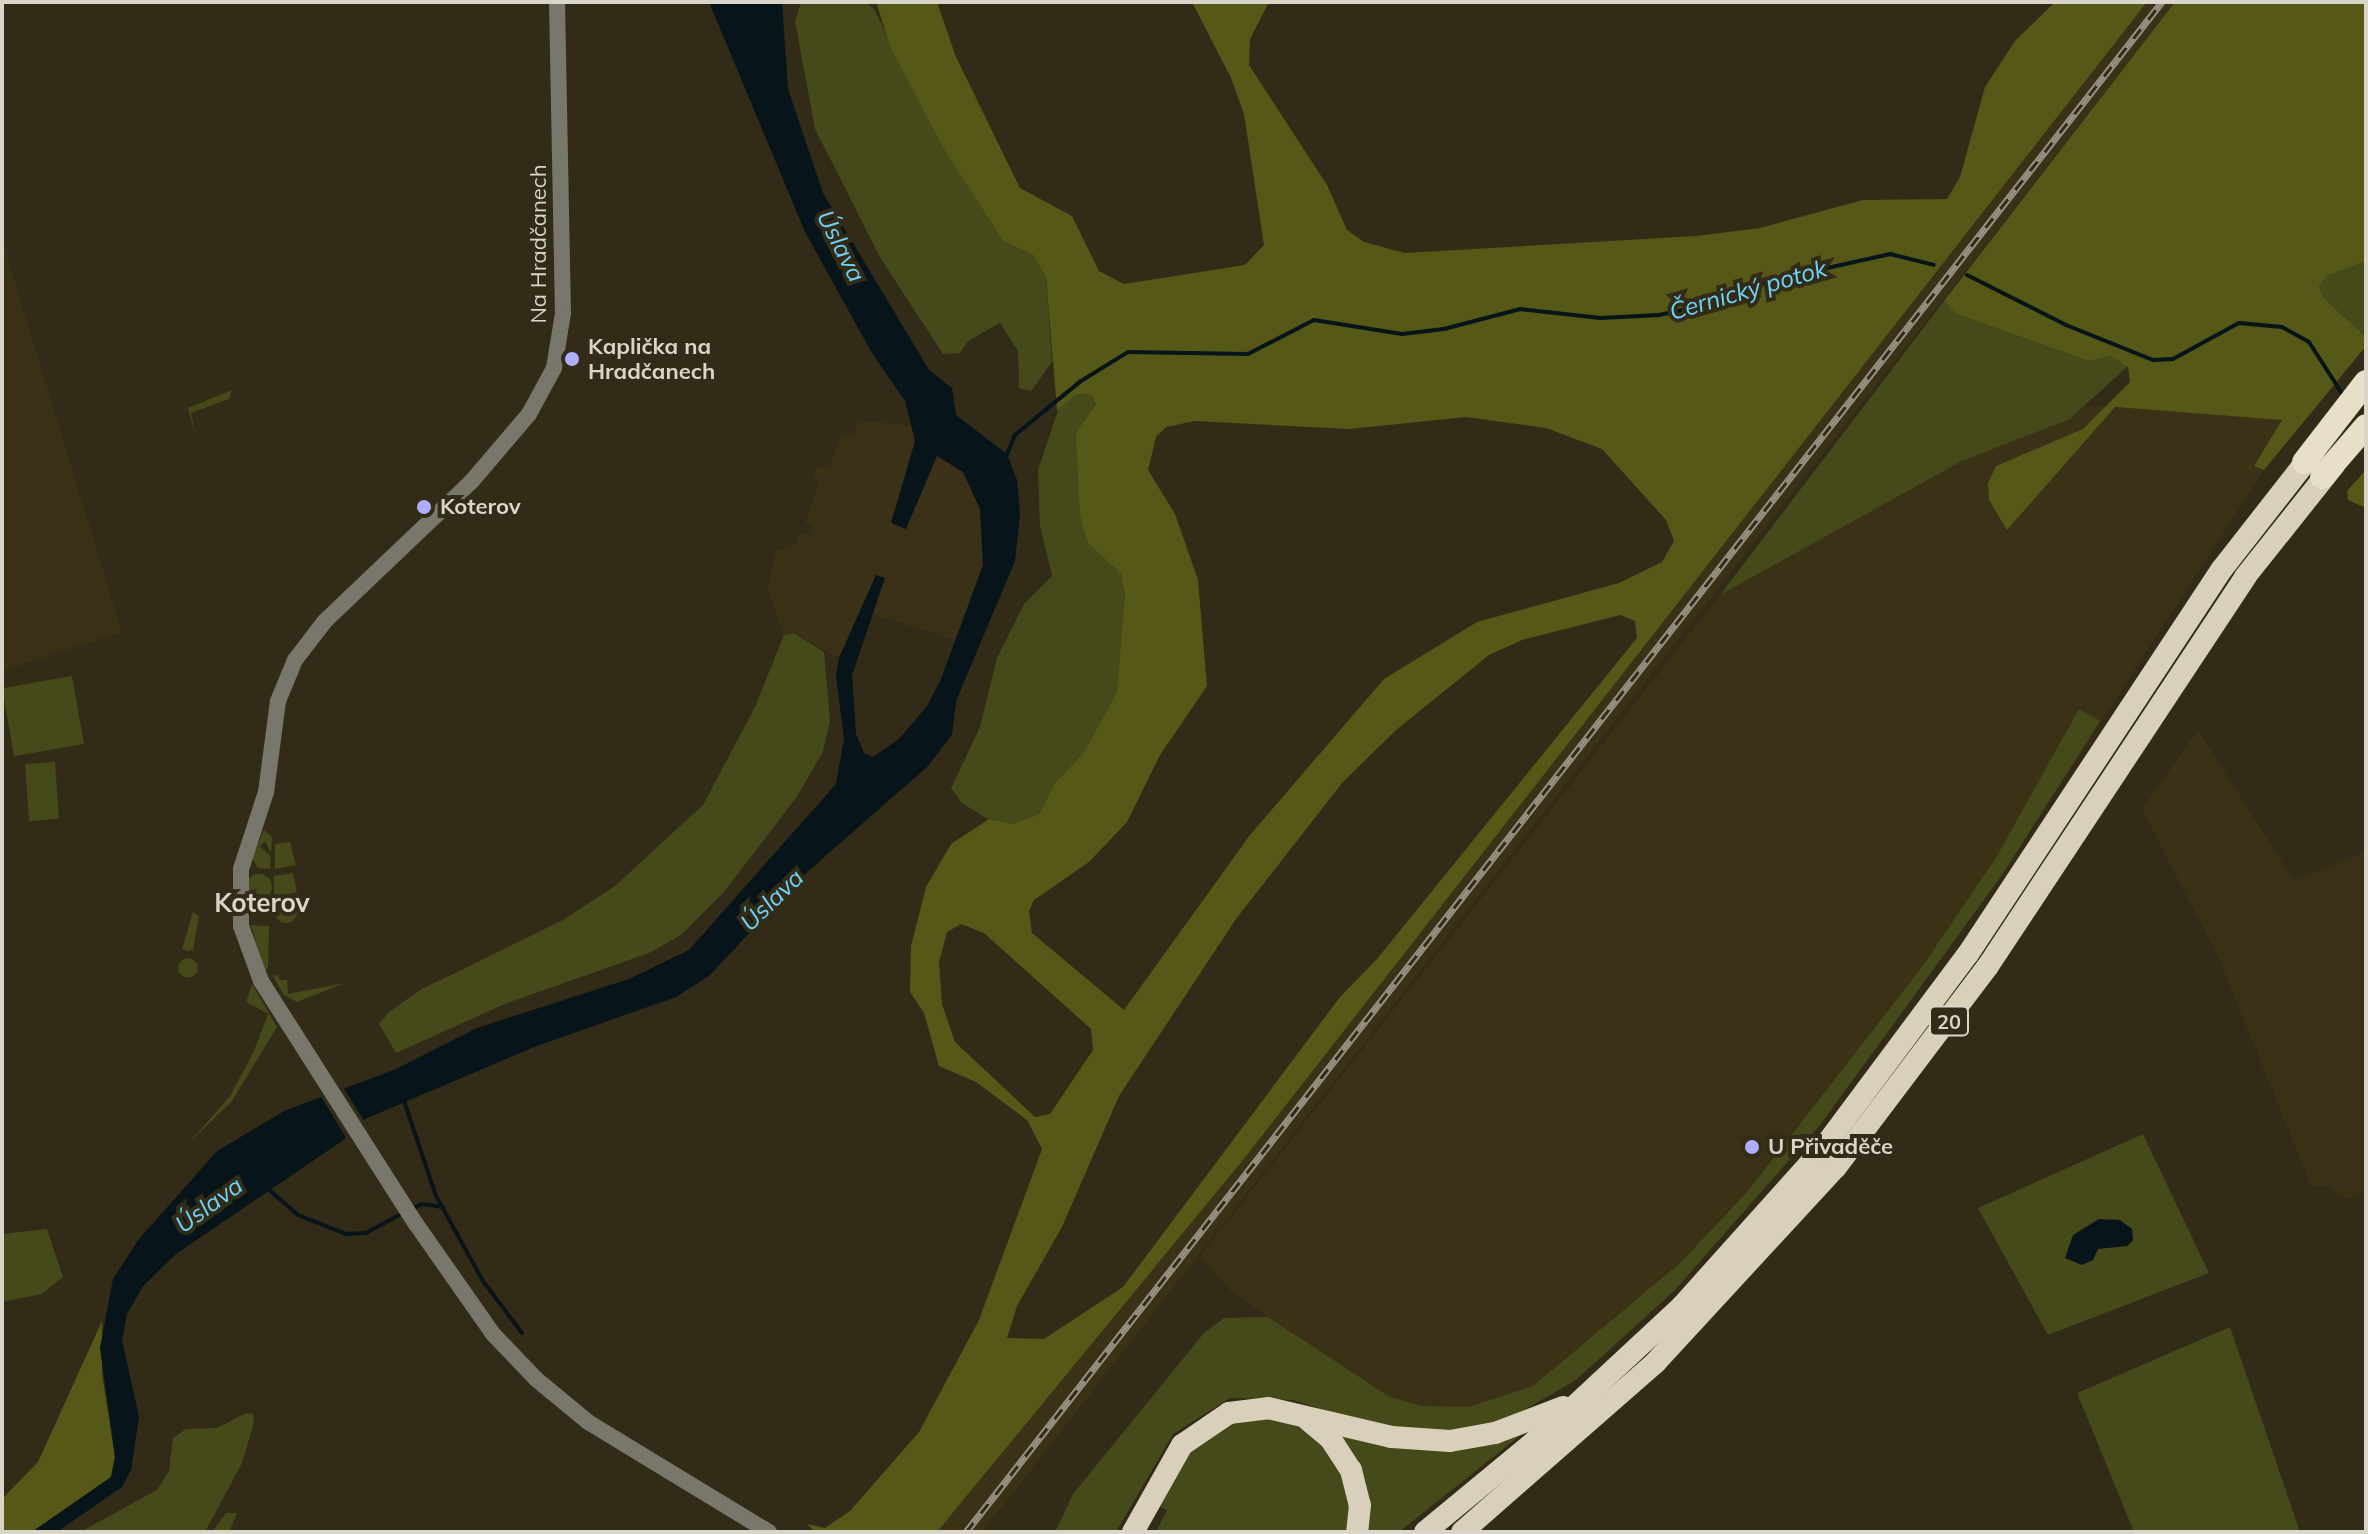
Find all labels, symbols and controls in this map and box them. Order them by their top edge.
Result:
street label: Na Hradčanech [526,164,552,324]
water label: Úslava [811,205,871,287]
water label: Černický potok [1666,254,1830,326]
place label: Kaplička na Hradčanech [588,333,715,384]
marker: Kaplička na Hradčanech [563,350,581,368]
place label: Koterov [440,494,521,520]
marker: Koterov [415,498,433,516]
water label: Úslava [735,863,809,937]
district label: Koterov [214,887,310,919]
road number: 20 [1929,1005,1969,1037]
place label: U Přivaděče [1768,1134,1893,1160]
marker: U Přivaděče [1743,1138,1761,1156]
water label: Úslava [170,1171,248,1239]

